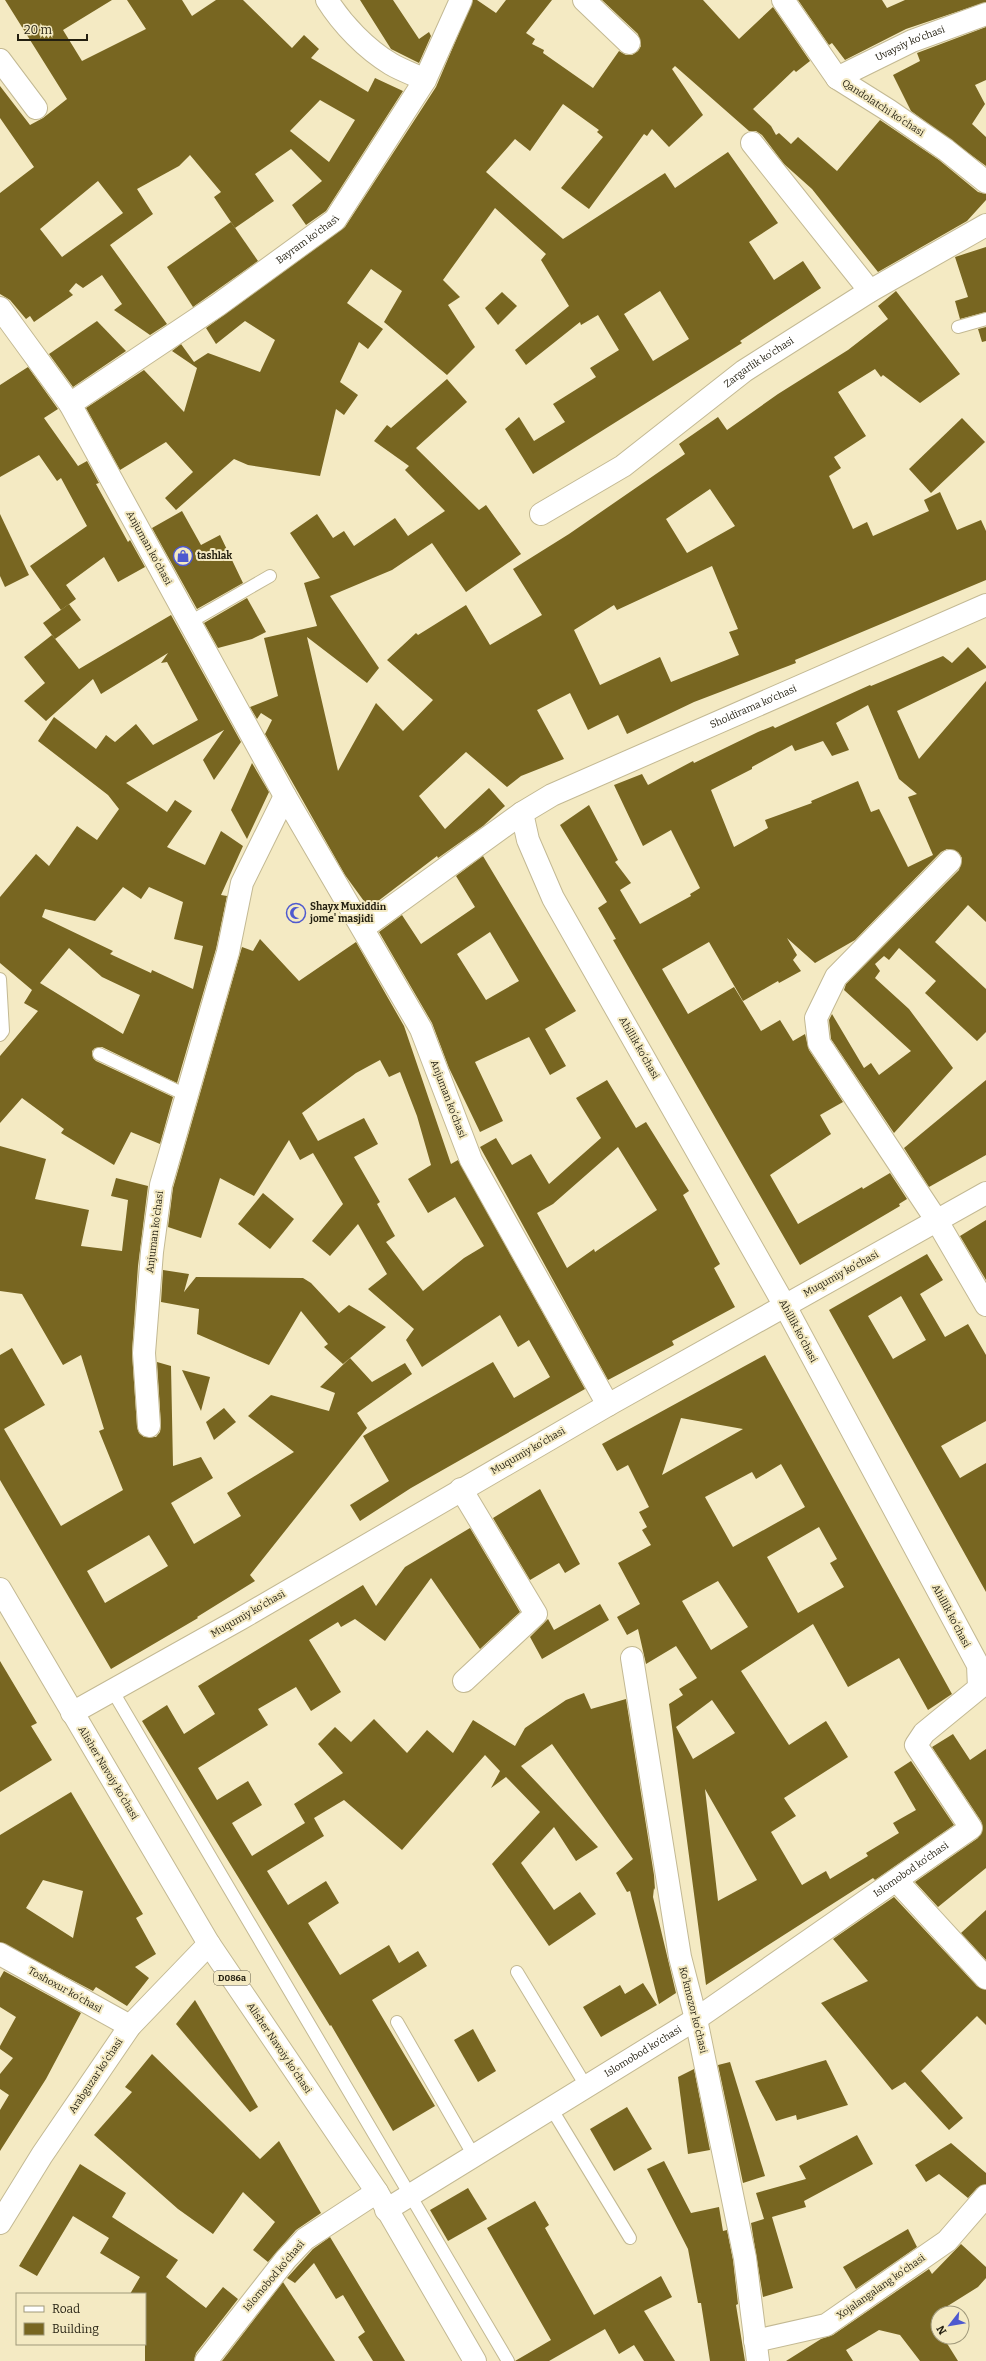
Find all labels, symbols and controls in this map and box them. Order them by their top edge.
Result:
scale bar [18,16,87,42]
text: 20 m [24,23,53,37]
street label: Uvaysiy ko'chasi [874,23,947,64]
street label: Qandolatchi koʻchasi [840,76,927,139]
street label: Bayram ko'chasi [274,214,342,267]
street label: Zargarlik ko'chasi [722,335,796,390]
street label: Anjuman koʻchasi [124,509,175,587]
shop icon: tashlak [172,545,194,567]
place label: tashlak [197,550,232,562]
street label: Sholdirama ko‘chasi [708,683,798,731]
place label: Shayx Muxiddin jome' masjidi [309,901,387,925]
mosque icon: Shayx Muxiddin jome' masjidi [285,902,307,924]
street label: Ahillik koʻchasi [616,1014,662,1081]
street label: Anjuman koʻchasi [428,1058,469,1140]
street label: Anjuman koʻchasi [143,1190,166,1274]
street label: Muqumiy koʻchasi [801,1248,881,1300]
street label: Ahillik koʻchasi [776,1297,821,1365]
street label: Muqumiy koʻchasi [488,1424,567,1477]
street label: Ahillik koʻchasi [929,1582,974,1650]
street label: Muqumiy koʻchasi [208,1587,287,1640]
street label: Alisher Navoiy koʻchasi [75,1724,141,1822]
street label: Islomobod ko‘chasi [871,1839,951,1900]
street label: Toshoxur koʻchasi [26,1964,105,2015]
street label: Koʻkmozor koʻchasi [676,1965,711,2055]
road number: D086a [214,1971,250,1985]
street label: Alisher Navoiy koʻchasi [244,2000,315,2096]
street label: Islomobod ko‘chasi [602,2023,684,2080]
street label: Arabguzar koʻchasi [66,2036,126,2116]
street label: Islomobod koʻchasi [240,2238,307,2314]
street label: Xojalangalang koʻchasi [834,2251,928,2322]
legend [16,2293,146,2345]
text: Road [52,2302,80,2316]
north arrow [930,2305,970,2345]
text: Building [52,2322,99,2336]
text: N [934,2322,950,2337]

